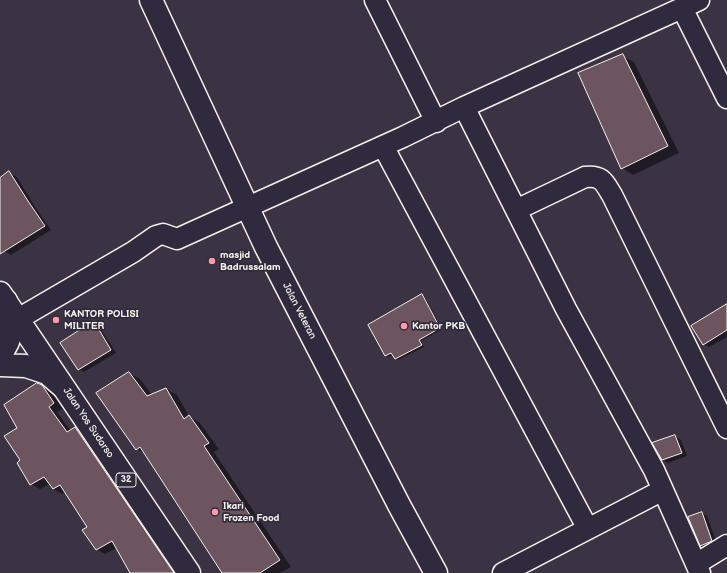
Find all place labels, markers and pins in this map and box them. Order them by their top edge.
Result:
place label: masjid Badrussalam [220,249,281,272]
marker: masjid Badrussalam [207,256,217,266]
place label: KANTOR POLISI MILITER [64,308,139,332]
marker: KANTOR POLISI MILITER [51,315,61,325]
place label: Kantor PKB [412,320,465,332]
marker: Kantor PKB [399,321,409,331]
place label: Ikari Frozen Food [223,500,279,524]
marker: Ikari Frozen Food [210,507,220,517]

